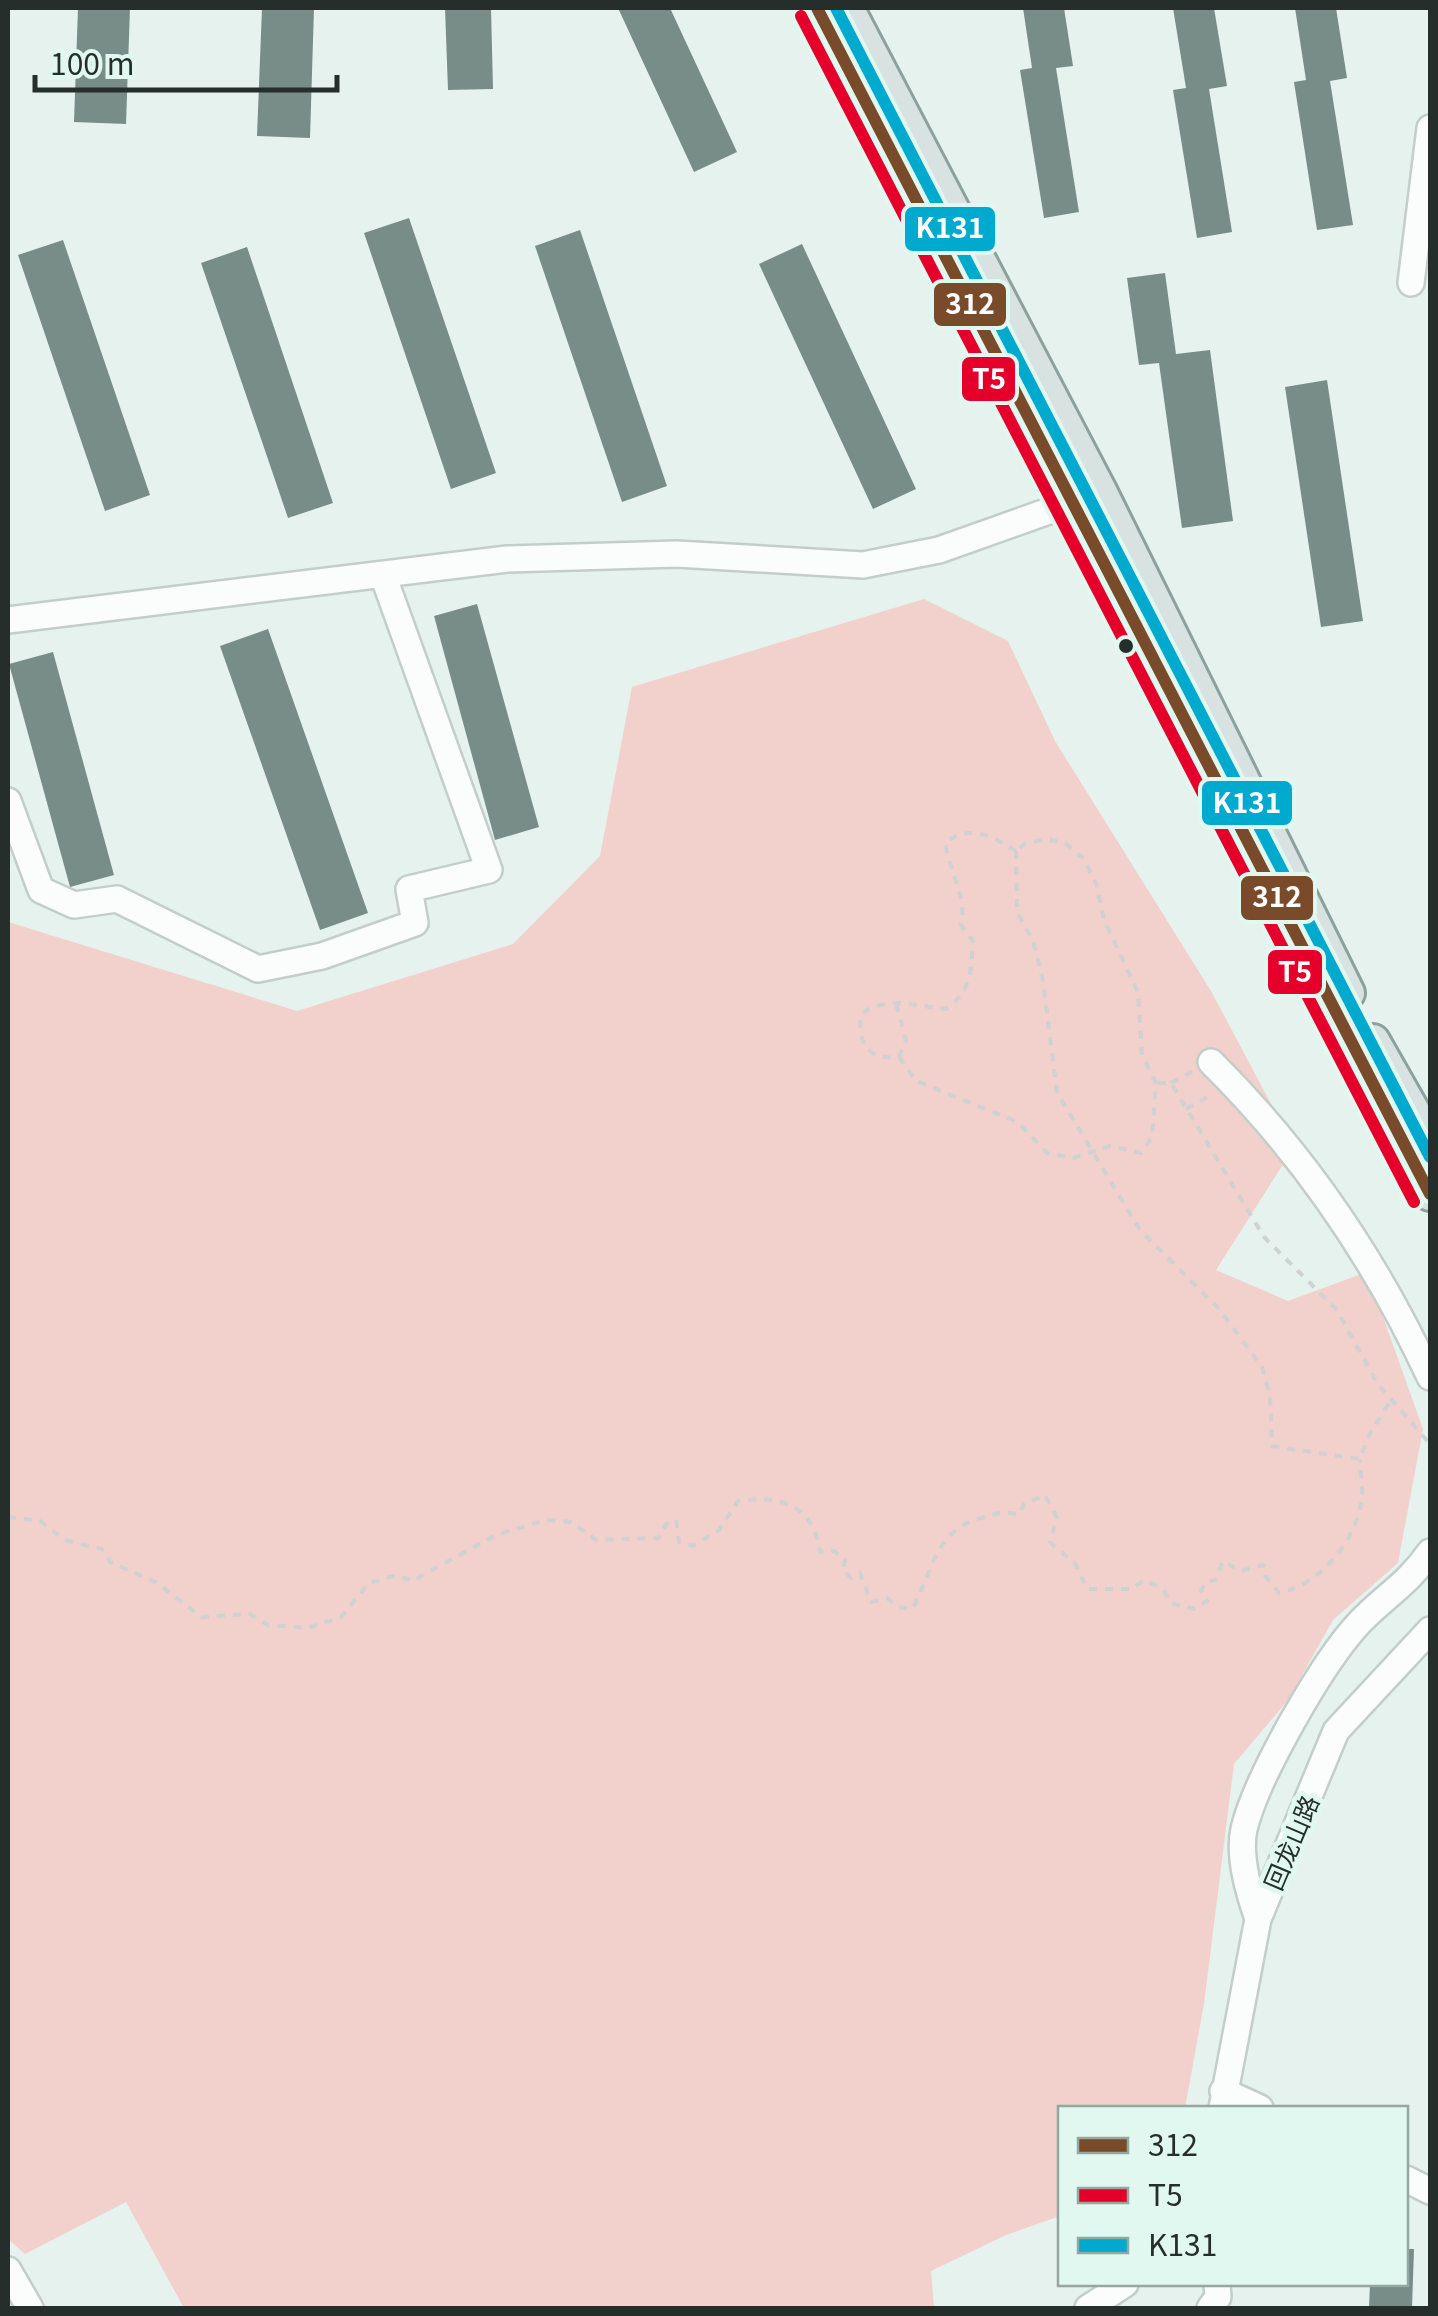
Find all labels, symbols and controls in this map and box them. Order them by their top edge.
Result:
scale bar [35,30,338,92]
text: 100 m [50,40,134,84]
line badge: K131 [903,205,997,253]
text: K131 [916,206,984,246]
line badge: 312 [932,281,1008,328]
text: 312 [945,282,995,322]
line badge: T5 [960,355,1017,403]
text: T5 [972,357,1006,397]
unlabelled marker [1116,636,1136,656]
line badge: K131 [1200,779,1294,827]
text: K131 [1213,781,1281,821]
line badge: 312 [1239,874,1315,922]
text: 312 [1252,875,1302,915]
line badge: T5 [1266,948,1324,996]
text: T5 [1278,950,1312,990]
street label: 回龙山路 [1254,1789,1326,1895]
legend [1058,2106,1408,2286]
text: 312 [1148,2121,1198,2165]
text: T5 [1148,2171,1183,2215]
text: K131 [1148,2221,1217,2265]

